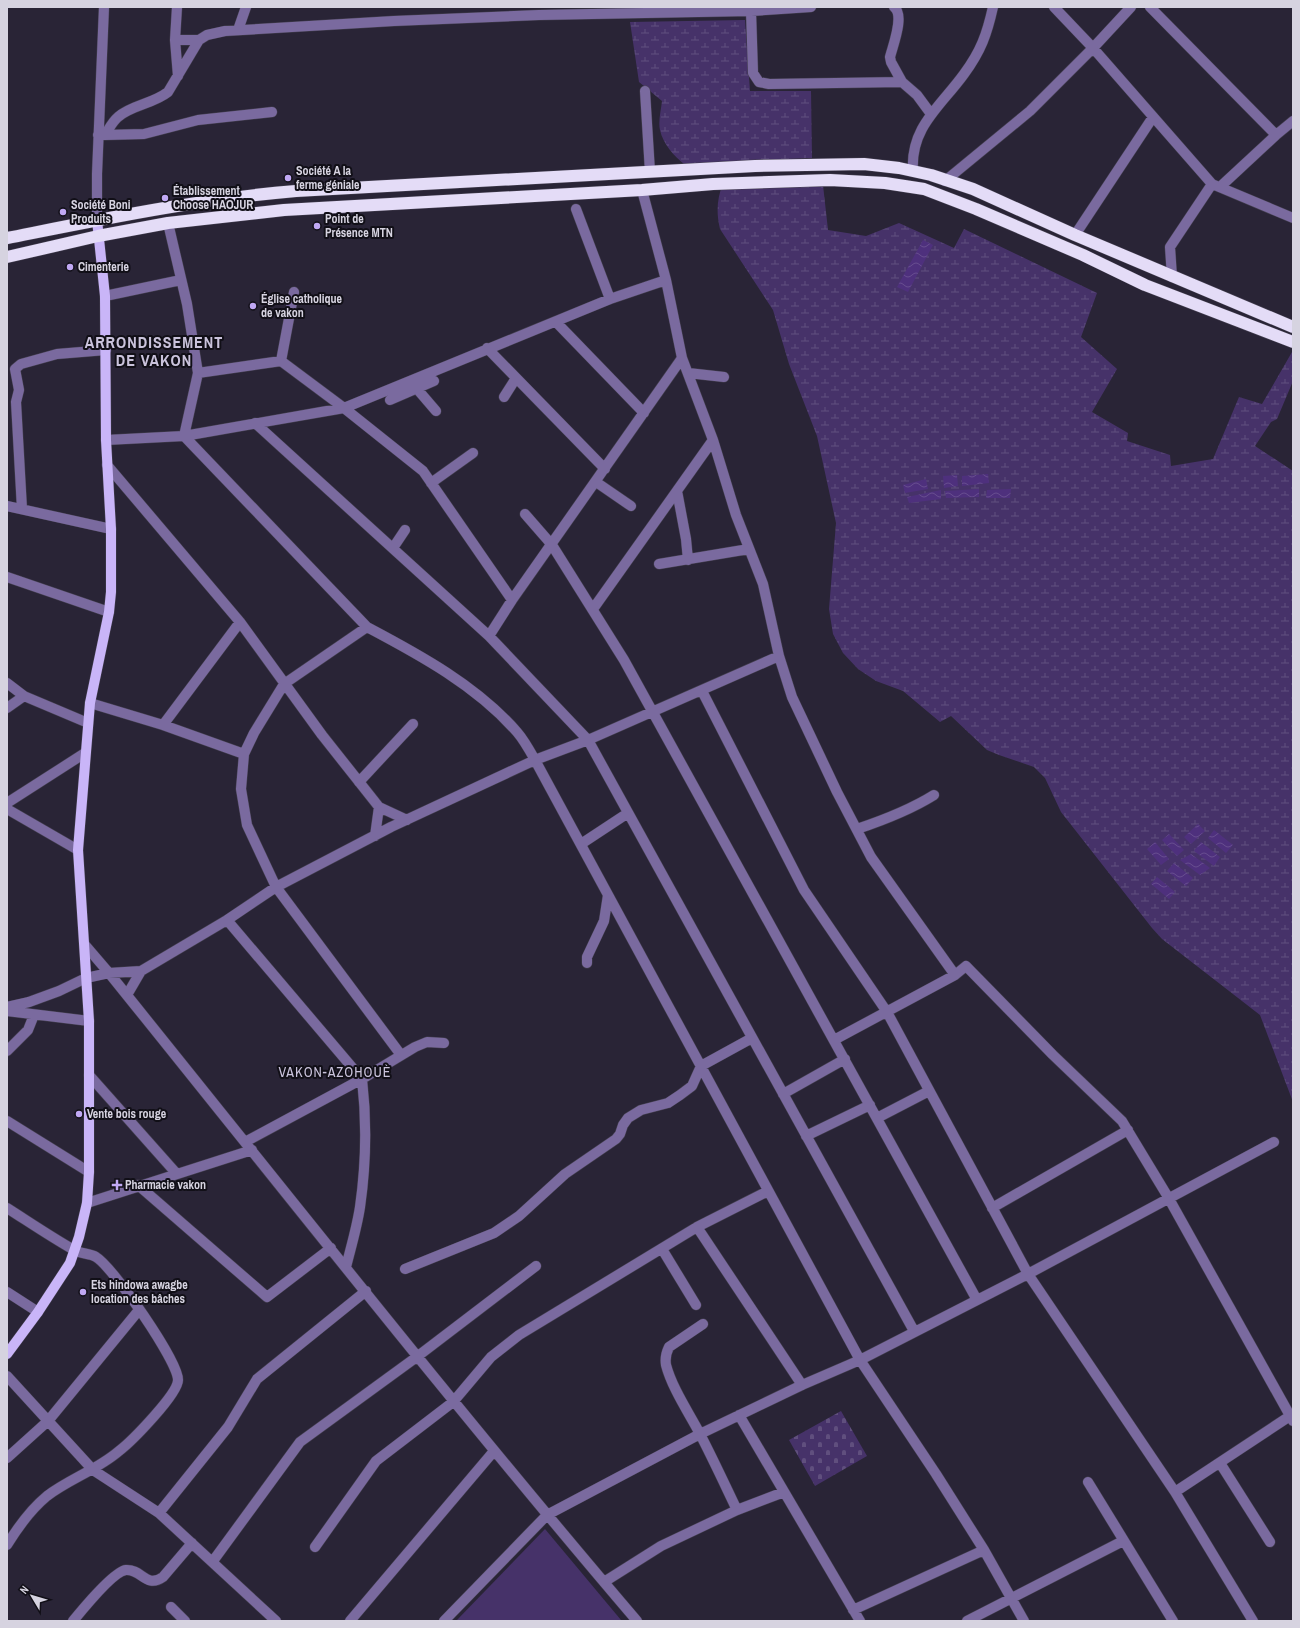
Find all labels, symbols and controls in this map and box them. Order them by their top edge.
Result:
place label: Société A la ferme géniale [296,163,360,193]
marker: Société A la ferme géniale [283,173,293,183]
place label: Établissement Choose HAOJUR [173,183,253,213]
marker: Établissement Choose HAOJUR [160,193,170,203]
place label: Société Boni Produits [71,197,131,227]
marker: Société Boni Produits [58,207,68,217]
place label: Point de Présence MTN [325,211,393,241]
marker: Point de Présence MTN [312,221,322,231]
place label: Cimenterie [78,259,129,275]
marker: Cimenterie [65,262,75,272]
place label: Église catholique de vakon [261,291,342,321]
marker: Église catholique de vakon [248,301,258,311]
district label: ARRONDISSEMENT DE VAKON [85,331,223,371]
district label: VAKON-AZOHOUÈ [279,1063,391,1081]
place label: Vente bois rouge [87,1106,167,1122]
marker: Vente bois rouge [74,1109,84,1119]
place label: Pharmacie vakon [125,1177,206,1193]
marker: Pharmacie vakon [112,1180,122,1190]
place label: Ets hindowa awagbe location des bâches [91,1277,188,1307]
marker: Ets hindowa awagbe location des bâches [78,1287,88,1297]
north arrow [12,1576,52,1616]
text: N [17,1583,32,1597]

